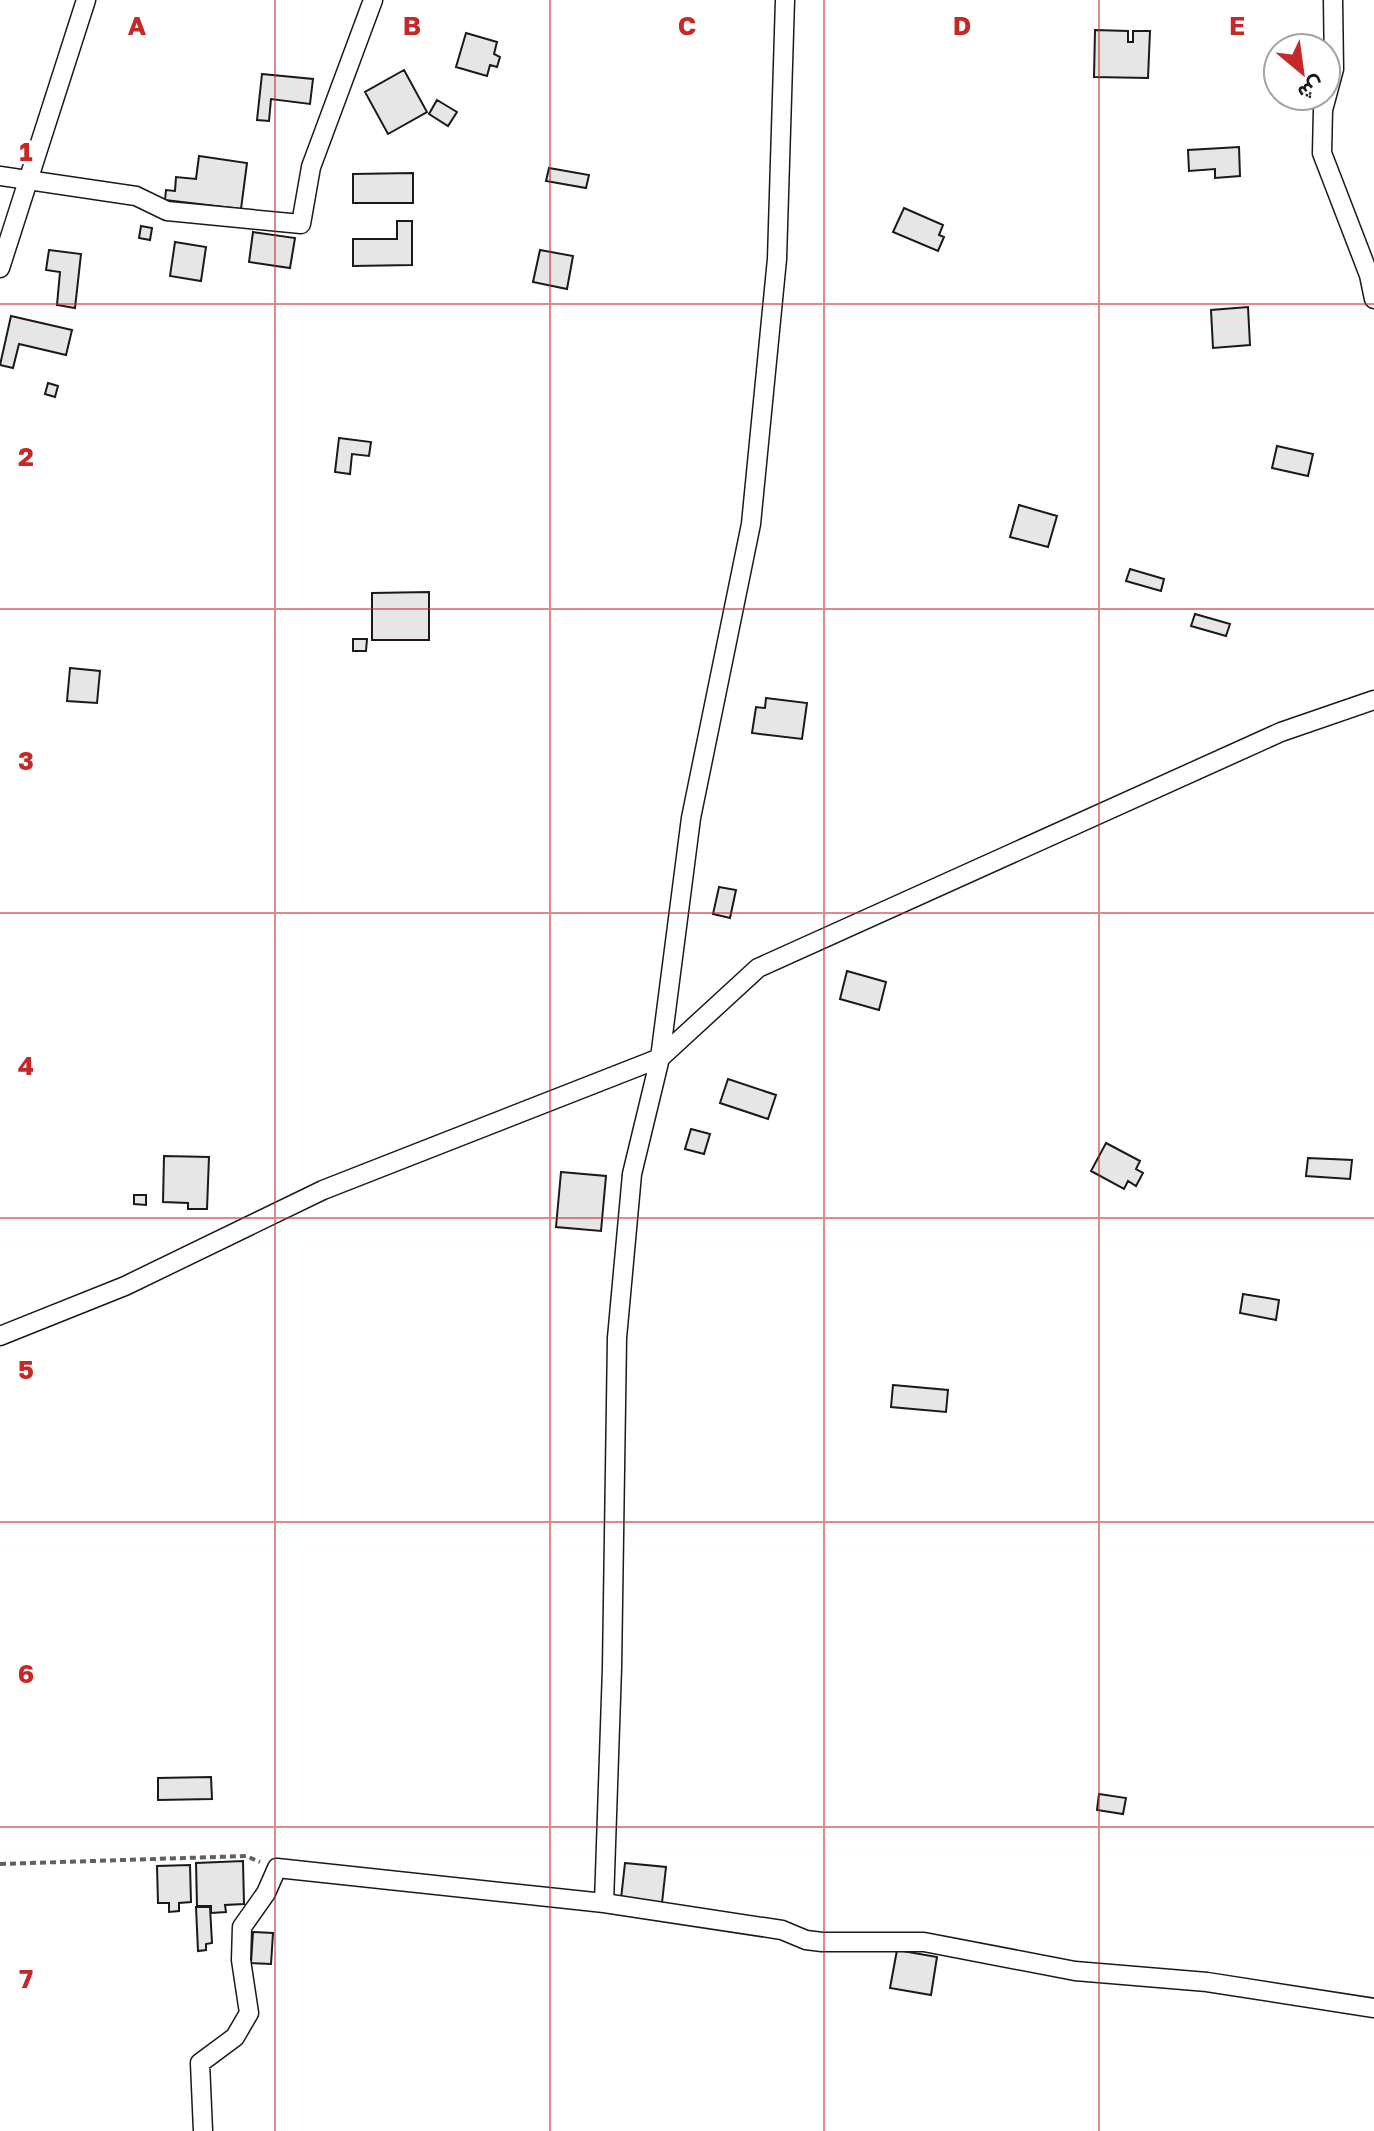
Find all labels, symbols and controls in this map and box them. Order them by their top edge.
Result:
text: A [128,10,147,41]
text: B [403,10,421,41]
text: C [678,10,696,41]
text: D [953,10,971,41]
text: E [1229,10,1245,41]
north arrow [1262,32,1342,112]
text: ش [1293,71,1330,108]
text: 1 [19,136,33,167]
text: 2 [18,441,34,472]
text: 3 [18,745,34,776]
text: 4 [18,1050,34,1081]
text: 5 [18,1354,34,1385]
text: 6 [18,1658,34,1689]
text: 7 [19,1963,33,1994]

